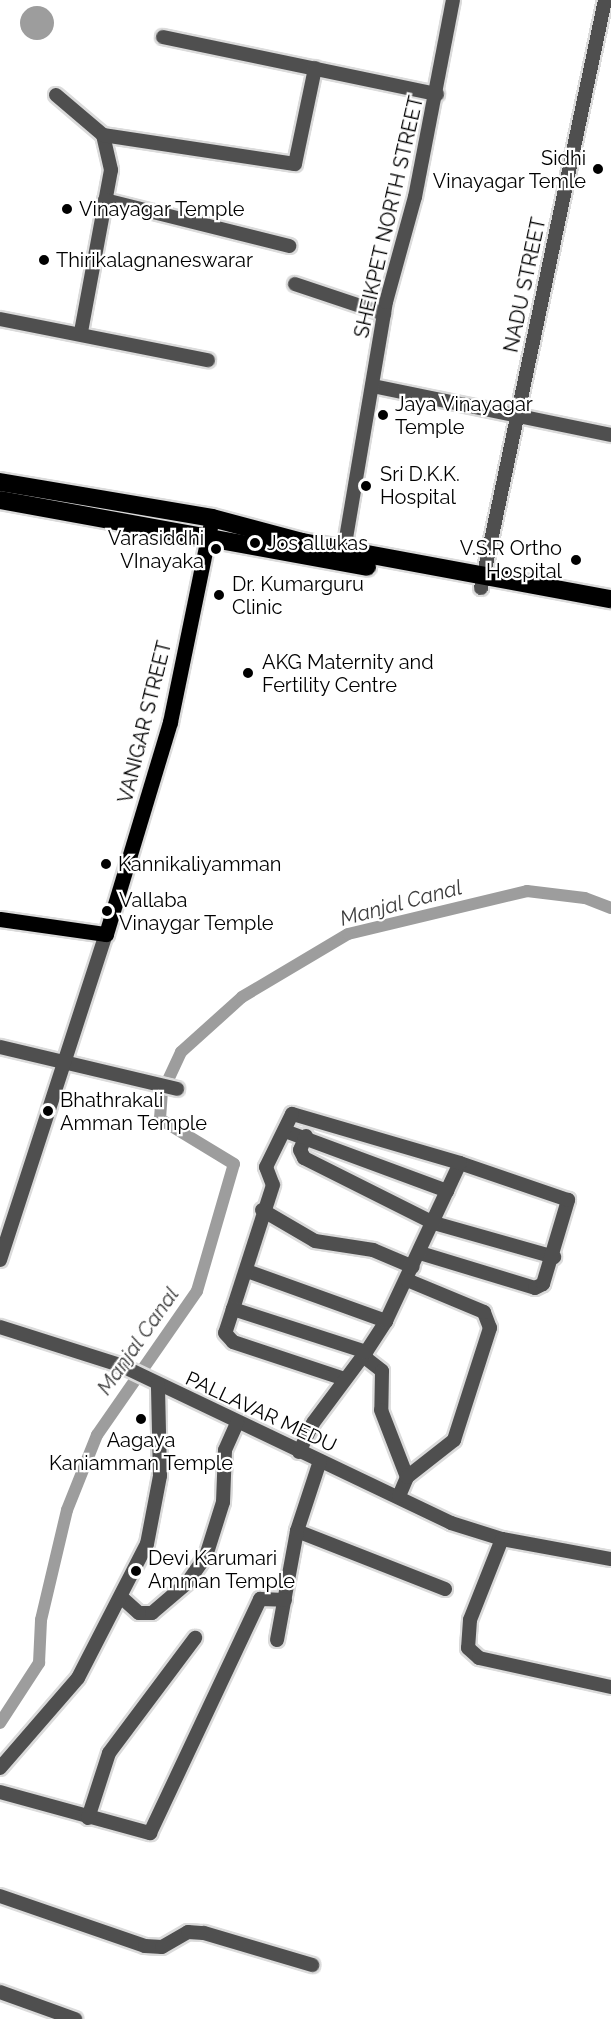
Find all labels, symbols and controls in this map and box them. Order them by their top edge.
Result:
street label: SHEIKPET NORTH STREET [349,93,429,341]
place label: Sidhi Vinayagar Temle [432,146,586,193]
marker: Sidhi Vinayagar Temle [591,162,605,176]
place label: Vinayagar Temple [79,197,246,221]
marker: Vinayagar Temple [60,202,74,216]
street label: NADU STREET [499,215,551,355]
place label: Thirikalagnaneswarar [56,248,253,272]
marker: Thirikalagnaneswarar [37,253,51,267]
place label: Jaya Vinayagar Temple [395,392,534,439]
marker: Jaya Vinayagar Temple [376,408,390,422]
place label: Sri D.K.K. Hospital [380,462,460,509]
marker: Sri D.K.K. Hospital [357,477,375,495]
place label: Varasiddhi VInayaka [108,526,204,573]
place label: Jos allukas [267,531,368,555]
marker: Jos allukas [248,536,262,550]
place label: V.S.R Ortho Hospital [460,536,562,583]
marker: Varasiddhi VInayaka [209,542,223,556]
marker: V.S.R Ortho Hospital [567,551,585,569]
place label: Dr. Kumarguru Clinic [232,572,364,619]
marker: Dr. Kumarguru Clinic [210,586,228,604]
street label: VANIGAR STREET [113,638,177,806]
place label: AKG Maternity and Fertility Centre [262,650,434,697]
marker: AKG Maternity and Fertility Centre [239,664,257,682]
place label: Kannikaliyamman [118,852,281,876]
marker: Kannikaliyamman [99,857,113,871]
water label: Manjal Canal [337,875,465,931]
place label: Vallaba Vinaygar Temple [119,888,275,935]
marker: Vallaba Vinaygar Temple [100,904,114,918]
place label: Bhathrakali Amman Temple [60,1088,208,1135]
marker: Bhathrakali Amman Temple [41,1104,55,1118]
water label: Manjal Canal [92,1282,184,1400]
street label: PALLAVAR MEDU [182,1367,340,1457]
marker: Aagaya Kaniamman Temple [134,1412,148,1426]
place label: Aagaya Kaniamman Temple [49,1428,233,1475]
place label: Devi Karumari Amman Temple [148,1547,296,1594]
marker: Devi Karumari Amman Temple [129,1564,143,1578]

